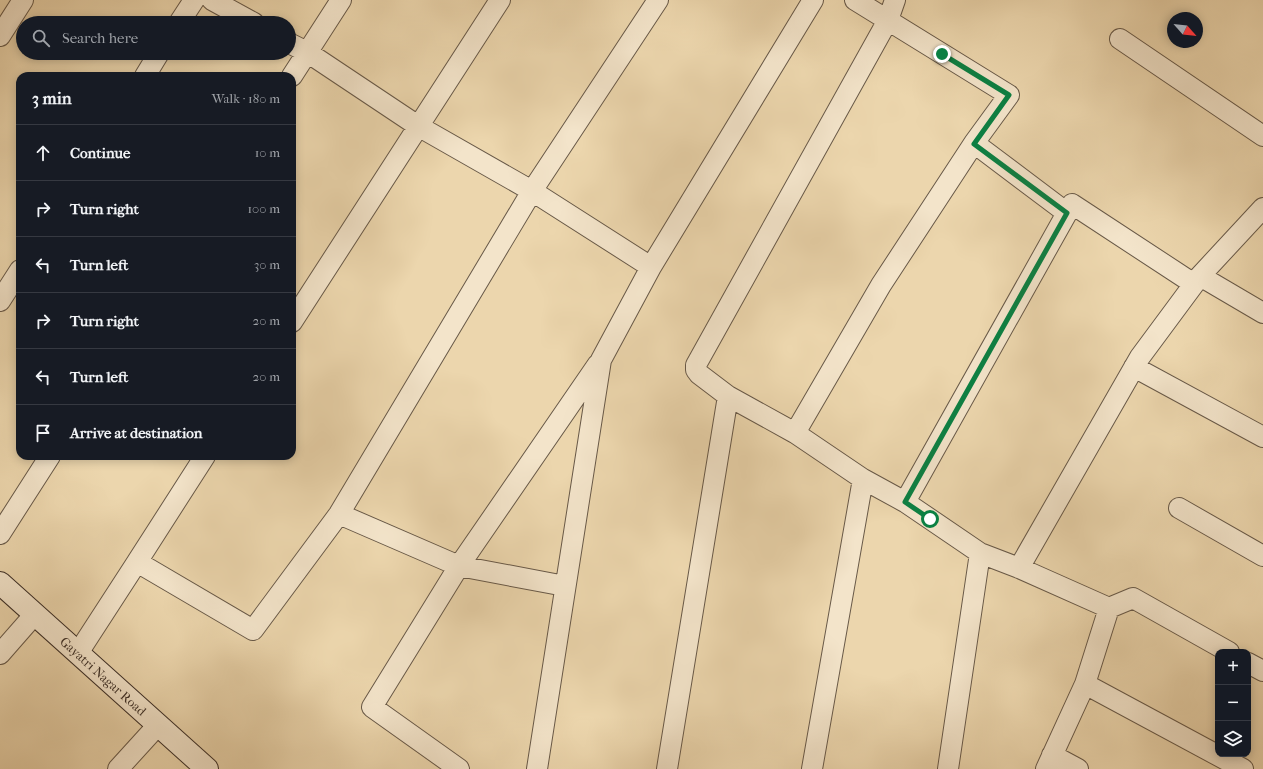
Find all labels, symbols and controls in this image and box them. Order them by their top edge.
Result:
north arrow [1167,12,1203,48]
search box [16,16,296,60]
icon: search [30,27,52,49]
text: Search here [62,29,138,47]
route end [933,45,951,63]
text: 3 min [32,88,72,108]
text: Walk · 180 m [212,91,280,106]
icon: ahead [32,142,54,164]
text: Continue [70,144,130,162]
text: 10 m [255,145,280,160]
icon: right [32,198,54,220]
text: Turn right [70,200,139,218]
text: 100 m [247,201,280,216]
icon: left [32,254,54,276]
text: Turn left [70,256,128,274]
text: 30 m [254,257,280,272]
icon: right [32,310,54,332]
text: Turn right [70,312,139,330]
text: 20 m [253,313,280,328]
icon: left [32,366,54,388]
text: Turn left [70,368,128,386]
text: 20 m [253,369,280,384]
icon: arrive [32,422,54,444]
text: Arrive at destination [70,424,202,442]
route start [921,510,939,528]
street label: Gayatri Nagar Road [57,634,150,719]
map controls [1215,649,1251,757]
button: + [1215,649,1251,685]
button: − [1215,685,1251,721]
button: layers [1215,721,1251,757]

